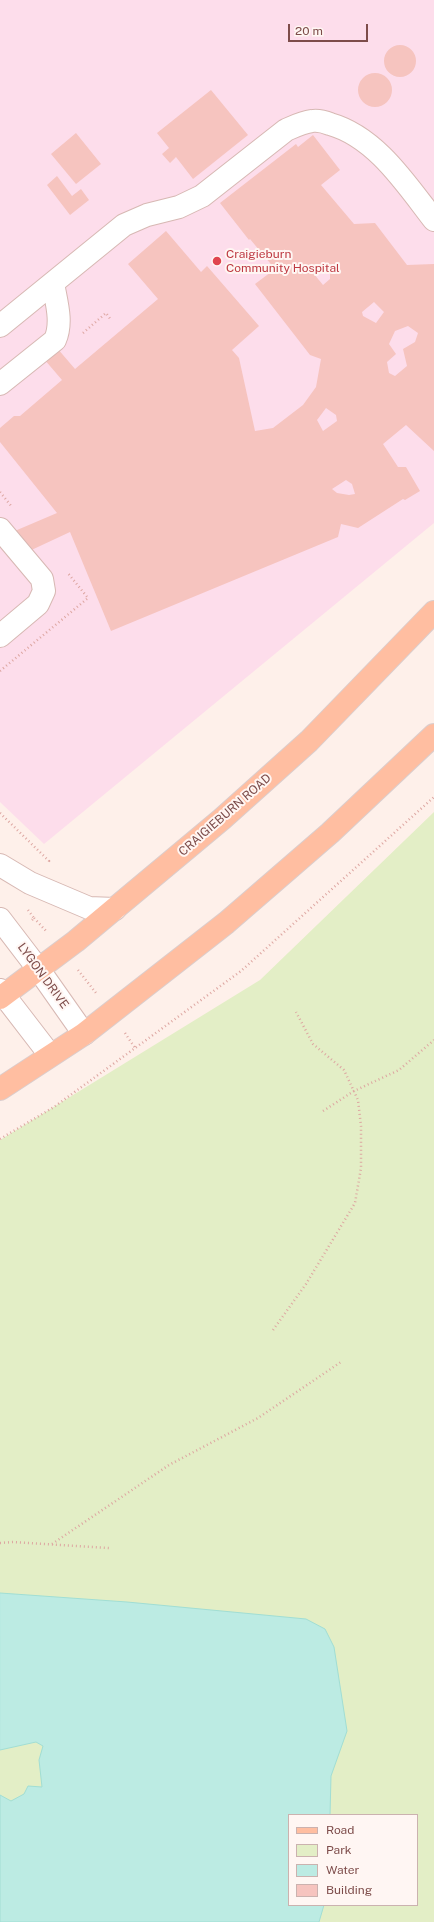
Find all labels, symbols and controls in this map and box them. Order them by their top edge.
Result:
scale bar [290,16,370,42]
text: 20 m [295,24,323,38]
place label: Craigieburn Community Hospital [226,247,340,275]
marker: Craigieburn Community Hospital [211,255,223,267]
street label: CRAIGIEBURN ROAD [176,771,274,859]
street label: LYGON DRIVE [14,940,72,1012]
legend [288,1814,418,1906]
text: Road [326,1823,354,1837]
text: Park [326,1843,352,1857]
text: Water [326,1863,359,1877]
text: Building [326,1883,372,1897]

